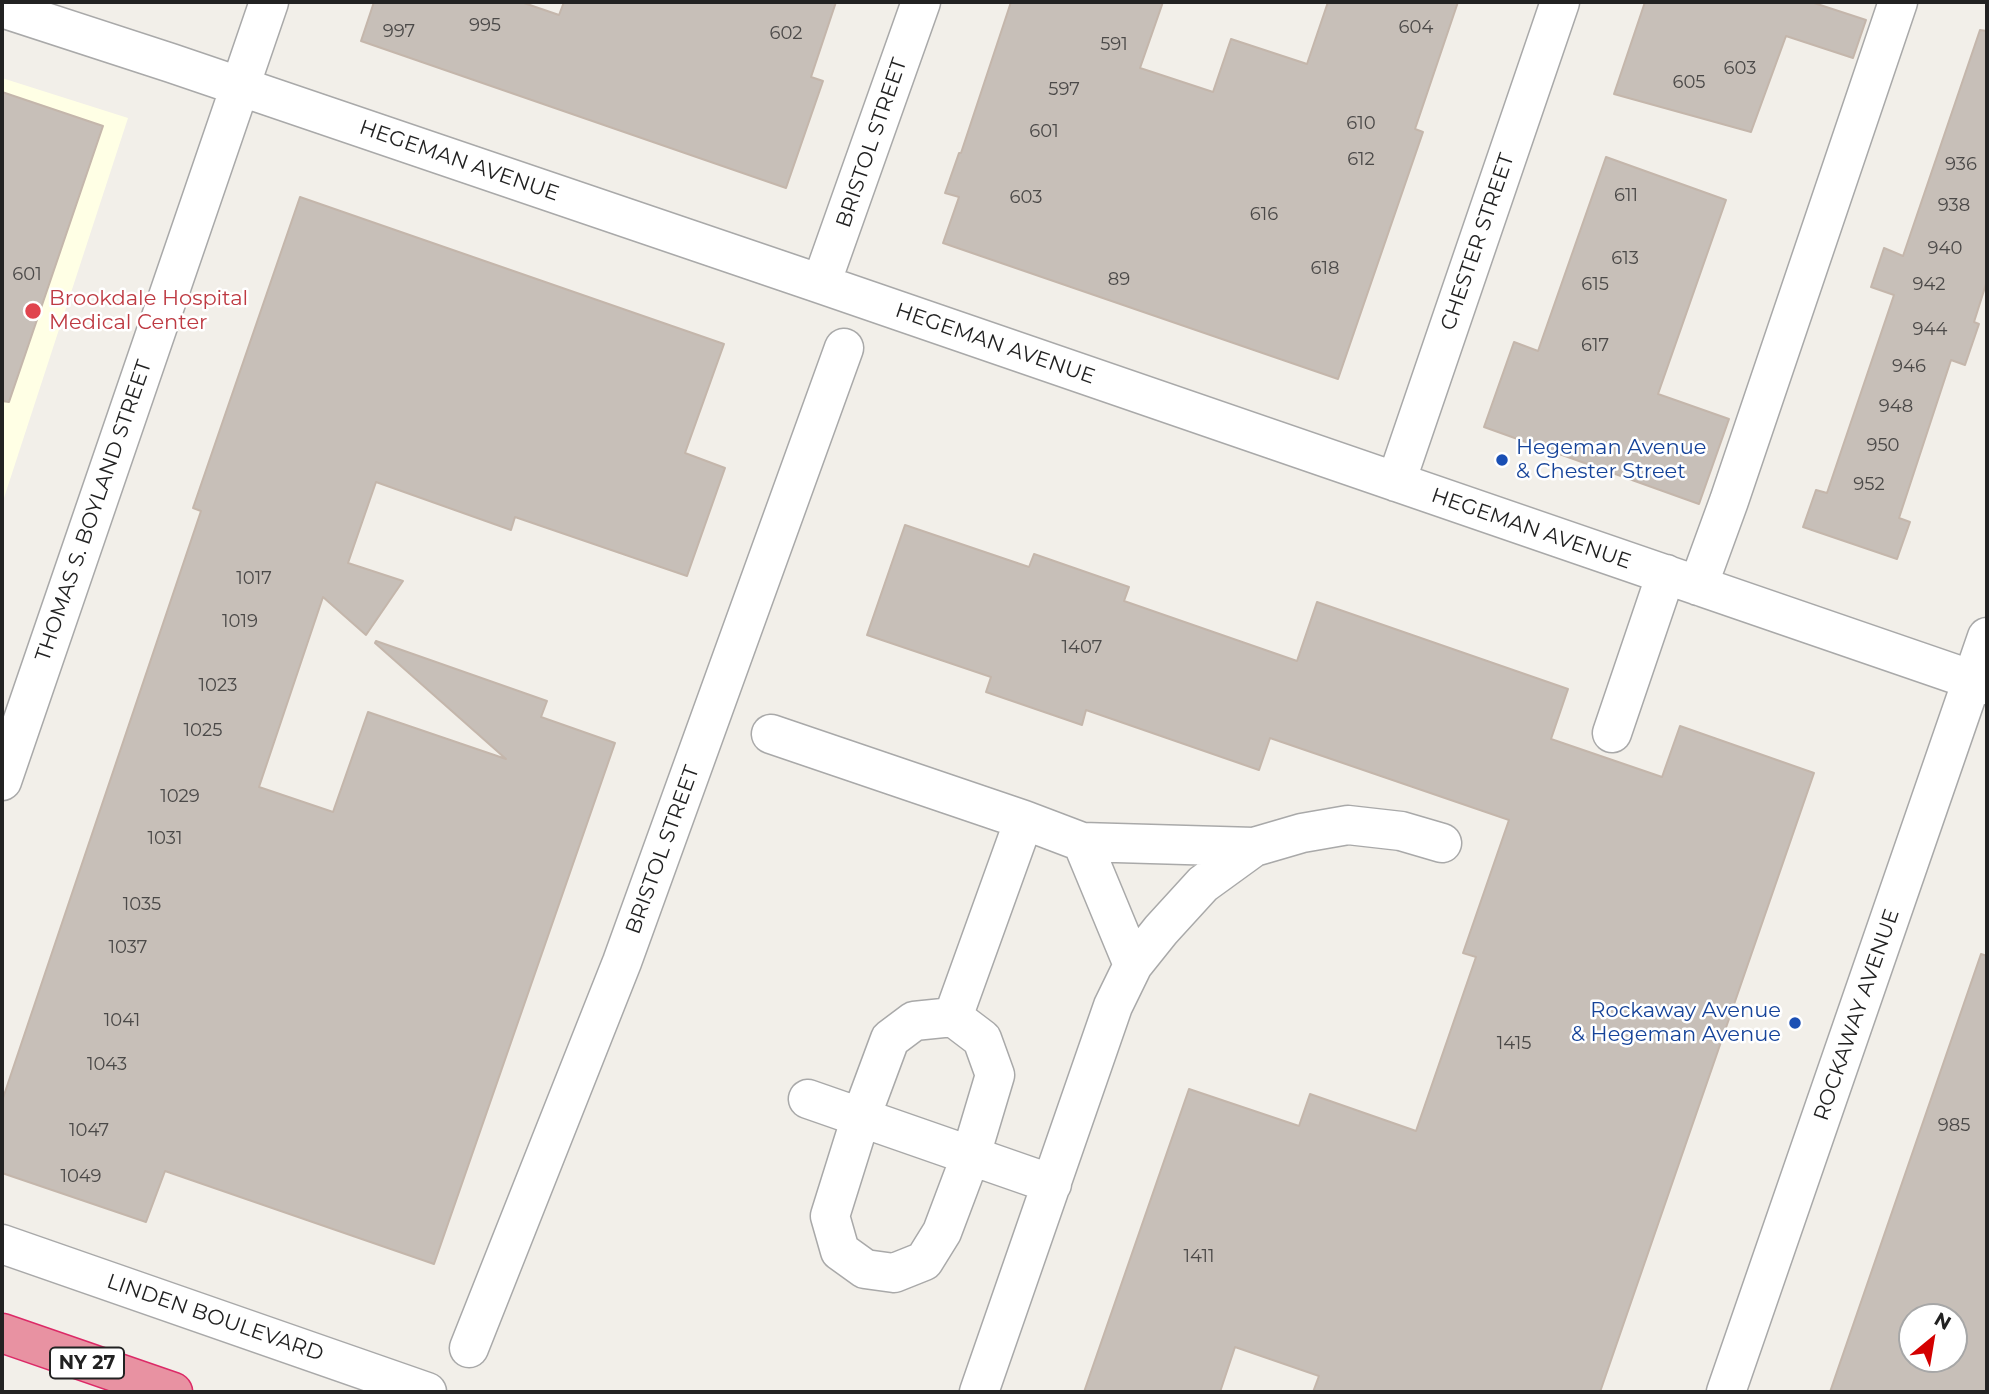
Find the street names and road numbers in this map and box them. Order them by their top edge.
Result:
street label: BRISTOL STREET [831,55,913,231]
street label: HEGEMAN AVENUE [356,115,562,207]
street label: CHESTER STREET [1436,150,1520,334]
street label: HEGEMAN AVENUE [892,298,1098,390]
street label: THOMAS S. BOYLAND STREET [31,357,157,665]
street label: HEGEMAN AVENUE [1428,483,1634,575]
street label: BRISTOL STREET [621,762,705,938]
street label: ROCKAWAY AVENUE [1809,906,1905,1124]
street label: LINDEN BOULEVARD [103,1269,327,1367]
road number: NY 27 [50,1348,124,1378]

